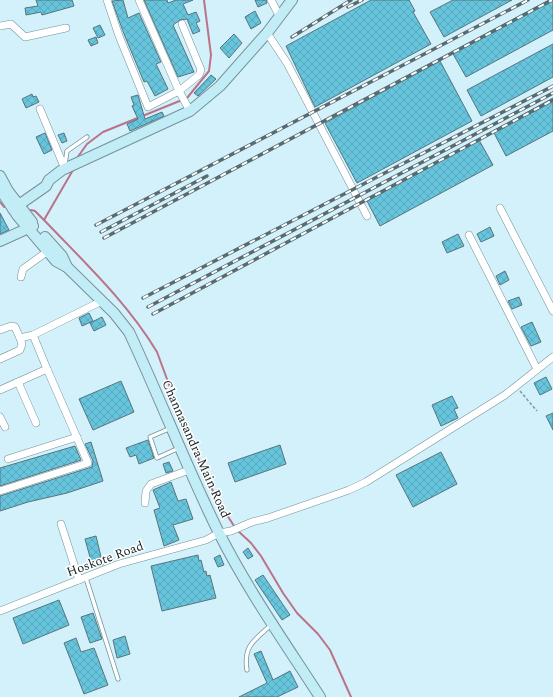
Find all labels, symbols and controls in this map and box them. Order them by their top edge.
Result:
street label: Channasandra Main Road [156,377,236,521]
street label: Hoskote Road [64,536,146,582]

